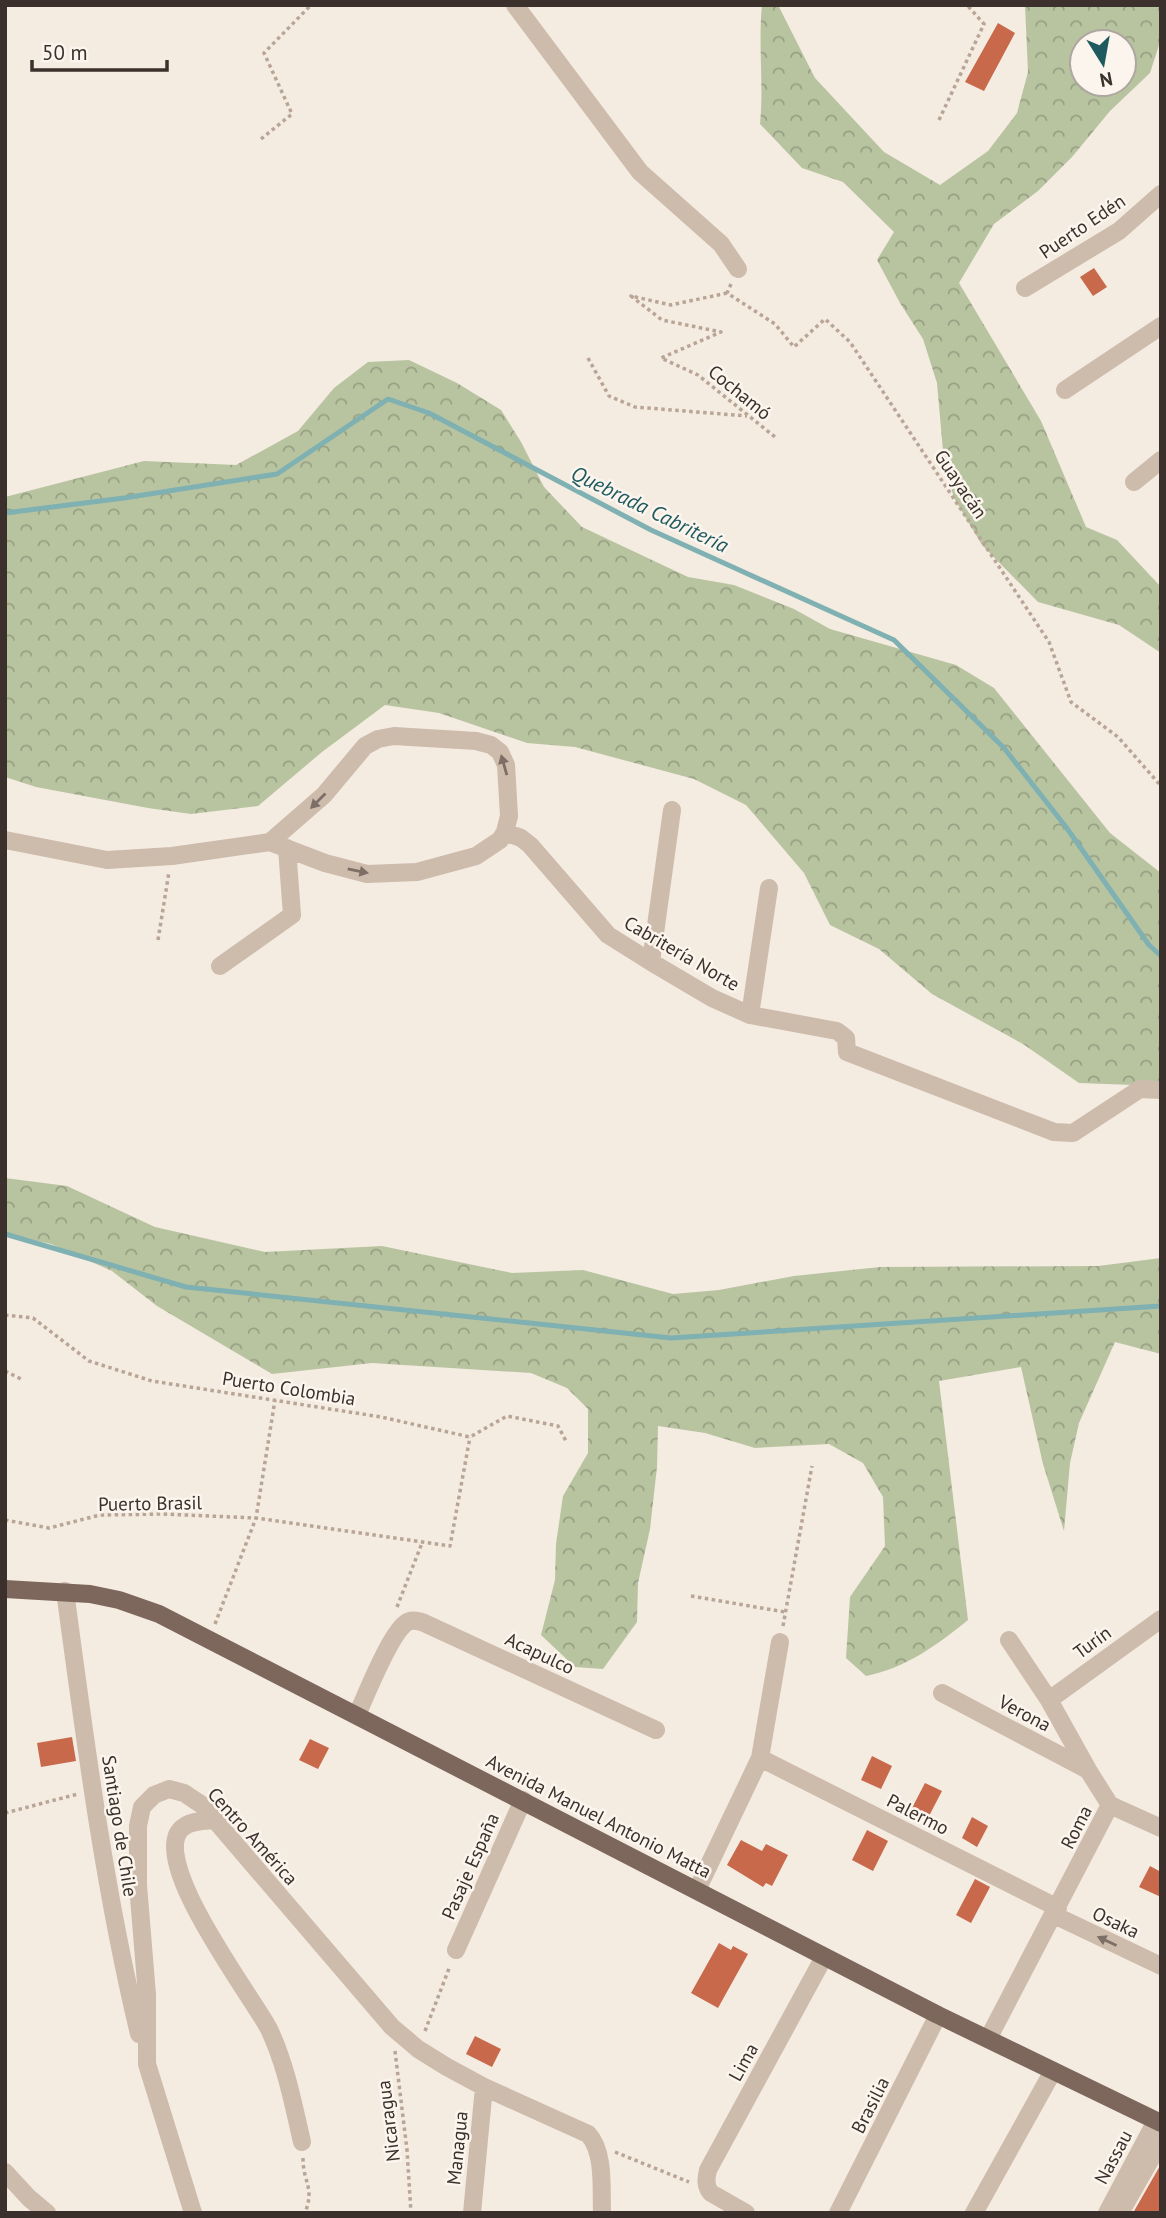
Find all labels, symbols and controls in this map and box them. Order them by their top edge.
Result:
scale bar [32,28,166,72]
north arrow [1068,28,1138,98]
text: 50 m [42,39,88,66]
text: N [1098,67,1115,93]
street label: Puerto Edén [1034,188,1130,264]
street label: Cochamó [704,359,776,425]
street label: Guayacán [929,445,993,523]
water label: Quebrada Cabritería [567,459,734,559]
one-way arrow [499,754,509,775]
one-way arrow [309,793,326,810]
one-way arrow [347,866,369,877]
street label: Cabritería Norte [620,910,744,996]
street label: Puerto Colombia [221,1366,357,1410]
street label: Puerto Brasil [98,1490,203,1516]
street label: Turín [1068,1620,1116,1664]
street label: Acapulco [502,1627,578,1679]
street label: Verona [994,1689,1055,1737]
street label: Avenida Manuel Antonio Matta [482,1749,716,1883]
street label: Santiago de Chile [97,1754,143,1898]
street label: Centro América [203,1782,303,1890]
street label: Palermo [883,1788,953,1840]
street label: Roma [1055,1801,1097,1853]
street label: Pasaje España [436,1809,504,1923]
street label: Osaka [1089,1901,1143,1943]
one-way arrow [1097,1935,1117,1946]
street label: Lima [723,2039,763,2085]
street label: Brasilia [846,2073,894,2137]
street label: Nicaragua [371,2079,405,2163]
street label: Managua [441,2110,473,2186]
street label: Nassau [1089,2126,1137,2188]

